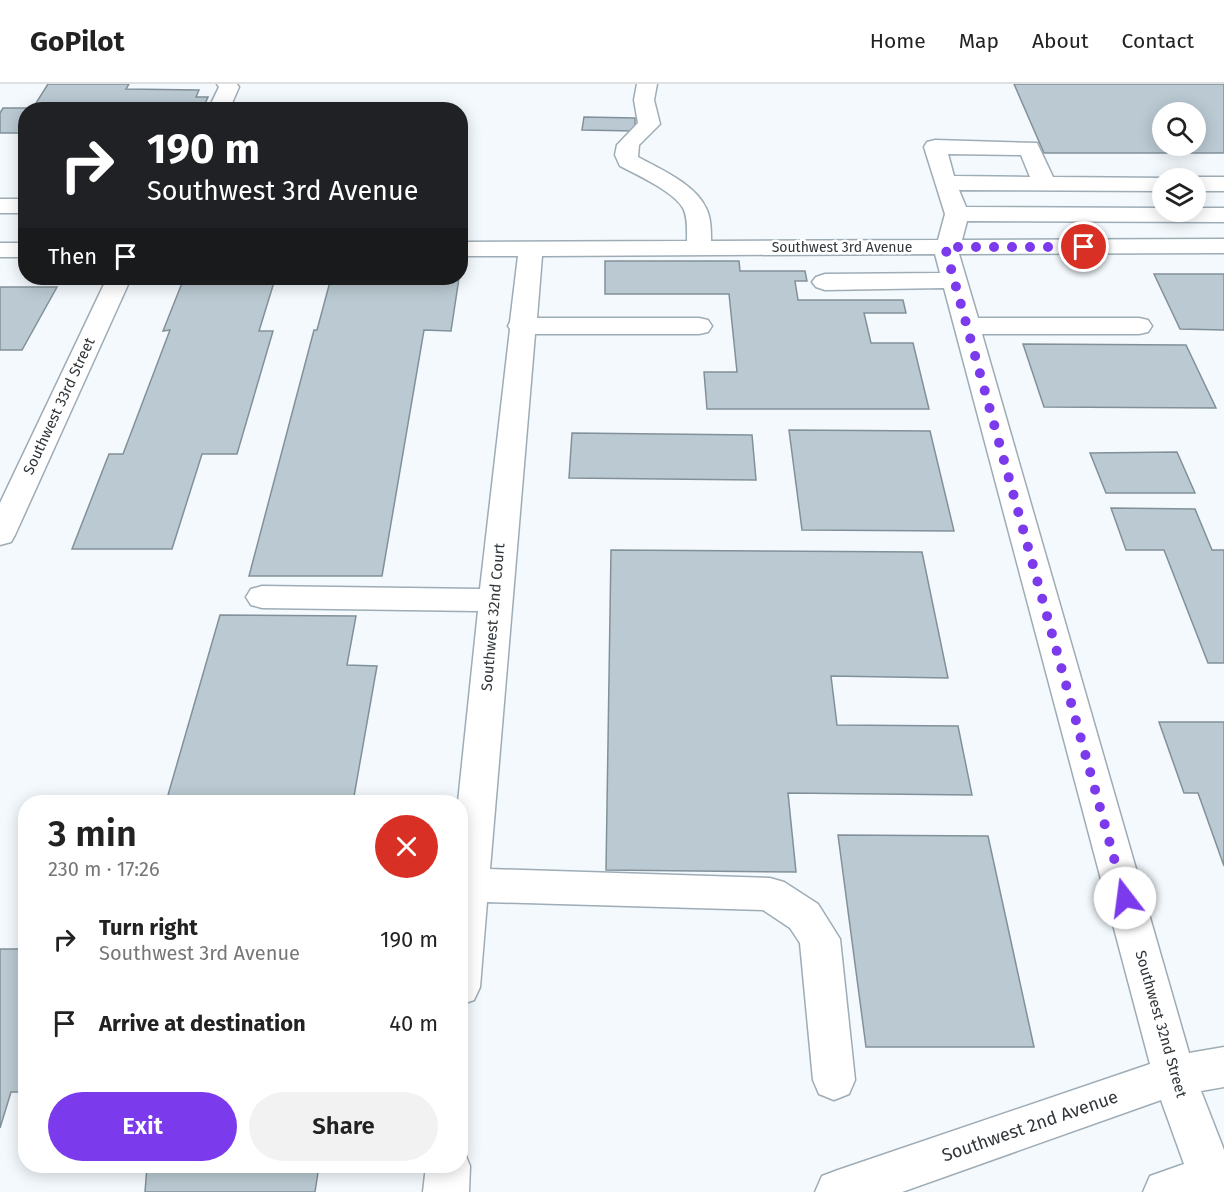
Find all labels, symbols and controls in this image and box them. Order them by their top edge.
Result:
text: GoPilot [30,25,124,58]
text: Home [870,28,926,54]
text: Map [959,28,999,54]
text: About [1032,28,1089,54]
text: Contact [1122,28,1194,54]
map controls [1152,102,1206,222]
button: search [1152,102,1206,156]
text: 190 m [147,124,260,174]
icon: right [48,126,126,204]
button: layers [1152,168,1206,222]
text: Southwest 3rd Avenue [147,175,418,207]
pin [1058,221,1109,272]
icon: arrive [1067,230,1100,263]
street label: Southwest 3rd Avenue [772,239,912,256]
icon: arrive [109,240,142,273]
text: Then [48,243,97,270]
street label: Southwest 33rd Street [19,334,99,477]
street label: Southwest 32nd Court [478,542,508,692]
text: 3 min [48,812,137,856]
button: close [375,815,438,878]
text: 230 m · 17:26 [48,857,160,881]
position arrow [1093,866,1157,930]
text: Turn right [99,914,198,941]
icon: right [48,923,81,956]
text: 190 m [380,926,438,953]
text: Southwest 3rd Avenue [99,941,300,965]
street label: Southwest 32nd Street [1131,948,1191,1100]
icon: arrive [48,1007,81,1040]
text: Arrive at destination [99,1010,306,1037]
text: 40 m [389,1010,438,1037]
street label: Southwest 2nd Avenue [939,1085,1121,1167]
button: Exit [48,1092,237,1161]
button: Share [249,1092,438,1161]

